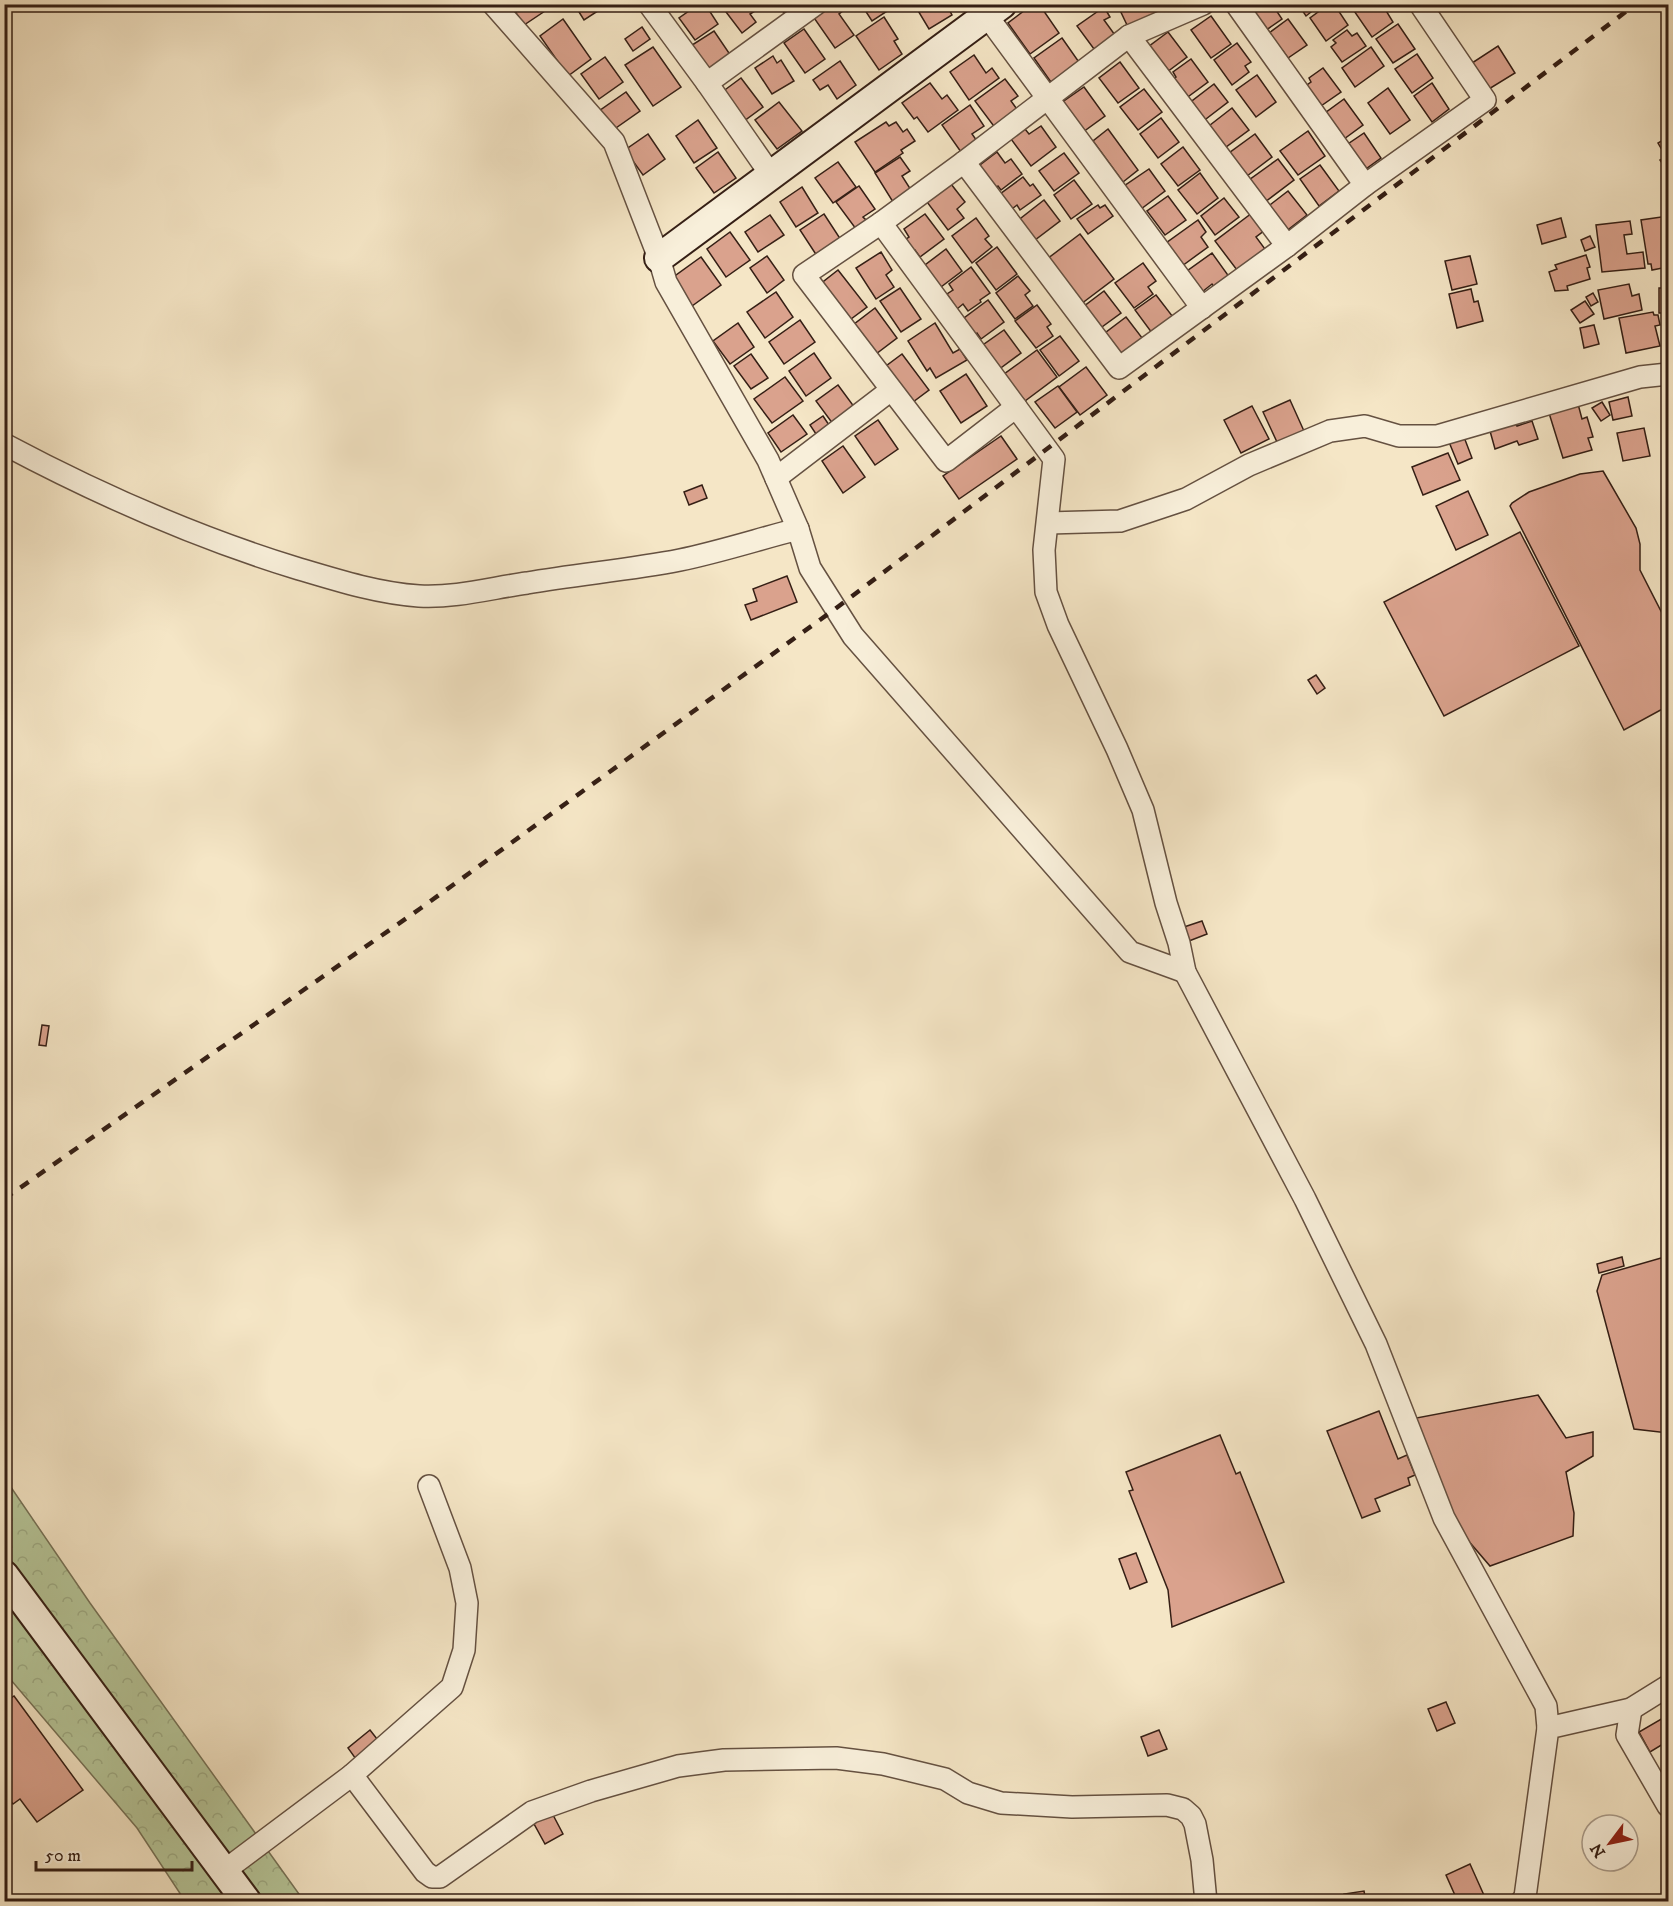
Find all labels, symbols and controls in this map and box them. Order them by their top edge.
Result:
north arrow [1580,1813,1640,1873]
scale bar [36,1834,192,1872]
text: N [1586,1840,1610,1861]
text: 50 m [45,1845,81,1867]

